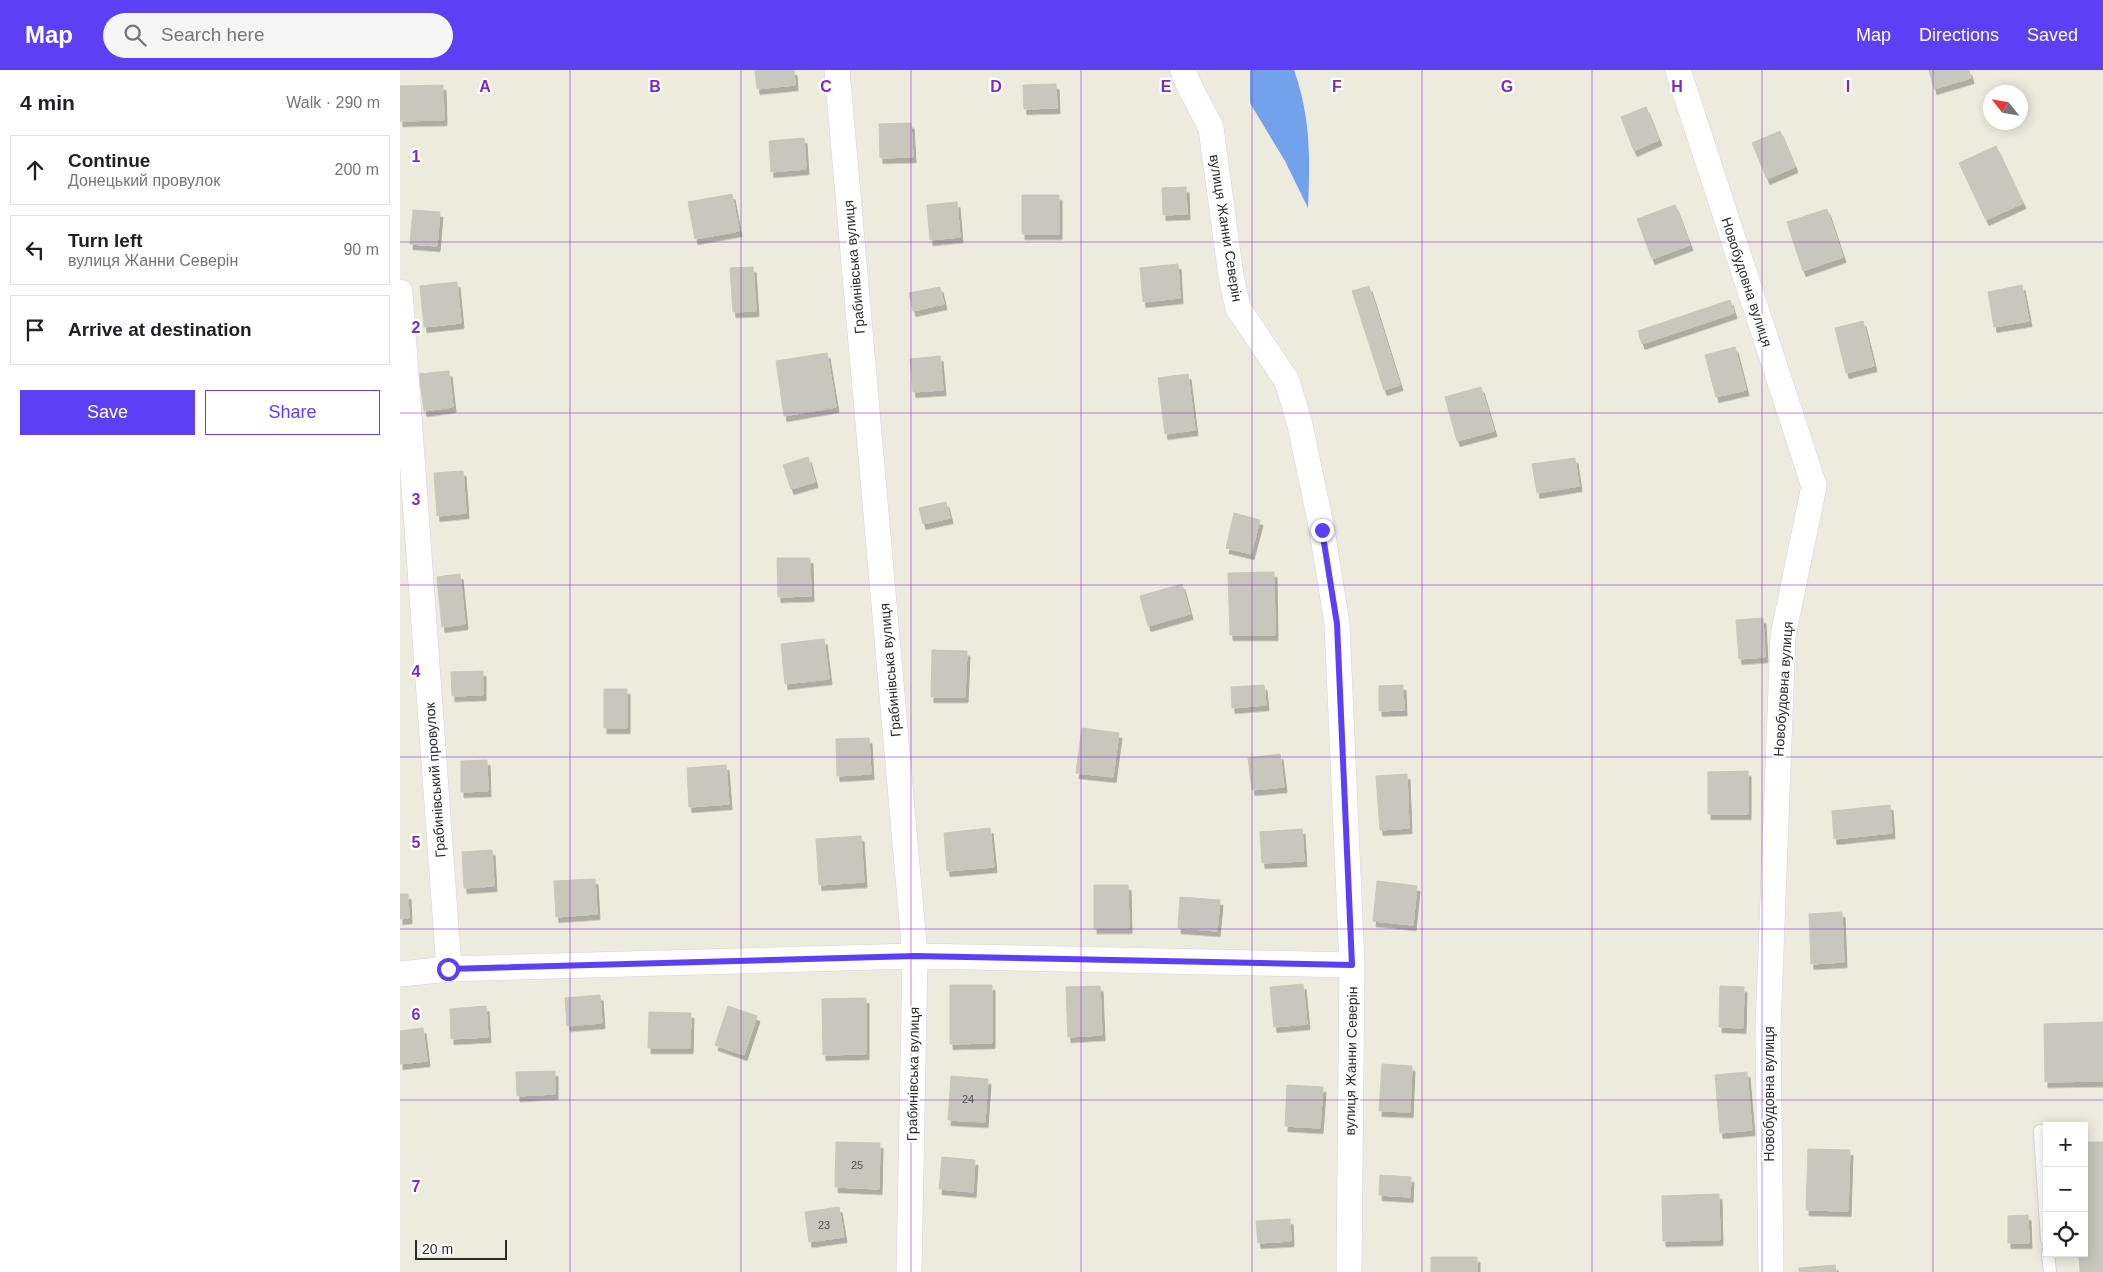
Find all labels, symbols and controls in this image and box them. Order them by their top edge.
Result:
search box [103,13,453,58]
text: Map [25,21,73,48]
icon: search [121,21,149,49]
text: Search here [161,24,265,45]
text: Map [1856,25,1891,45]
text: Directions [1919,25,1999,45]
text: Saved [2027,25,2078,45]
text: A [479,78,491,95]
text: B [649,78,661,95]
text: C [820,78,832,95]
text: D [990,78,1002,95]
text: E [1161,78,1172,95]
text: F [1332,78,1342,95]
text: G [1501,78,1513,95]
text: H [1671,78,1683,95]
text: I [1846,78,1850,95]
north arrow [1983,85,2028,130]
text: 4 min [20,91,75,114]
text: Walk · 290 m [286,94,380,111]
text: 1 [412,148,421,165]
text: Continue [68,150,150,171]
street label: вулиця Жанни Северін [1206,153,1246,303]
icon: ahead [21,156,49,184]
text: 200 m [335,161,379,178]
text: Донецький провулок [68,172,220,189]
street label: Грабинівська вулиця [840,199,868,335]
street label: Новобудовна вулиця [1718,215,1776,349]
text: Turn left [68,230,143,251]
icon: left [21,236,49,264]
text: 90 m [343,241,379,258]
text: вулиця Жанни Северін [68,252,238,269]
icon: arrive [21,316,49,344]
text: Arrive at destination [68,319,252,340]
text: 2 [412,319,421,336]
button: Save [20,390,195,435]
button: Share [205,390,380,435]
text: 3 [412,491,421,508]
route end [1311,519,1334,542]
street label: Грабинівська вулиця [876,602,904,738]
street label: Новобудовна вулиця [1770,621,1796,757]
text: 4 [412,663,421,680]
street label: Грабинівський провулок [422,701,448,858]
text: 5 [412,834,421,851]
route start [437,958,460,981]
street label: вулиця Жанни Северін [1342,986,1360,1136]
text: 6 [412,1006,421,1023]
street label: Грабинівська вулиця [904,1007,922,1141]
street label: Новобудовна вулиця [1761,1026,1777,1162]
house number: 24 [962,1093,974,1105]
map controls [2043,1122,2088,1257]
button: + [2043,1122,2088,1167]
house number: 25 [851,1159,863,1171]
button: − [2043,1167,2088,1212]
text: 7 [412,1178,421,1195]
button: locate [2043,1212,2088,1257]
house number: 23 [818,1219,830,1231]
scale bar [415,1237,508,1260]
text: 20 m [422,1241,453,1257]

